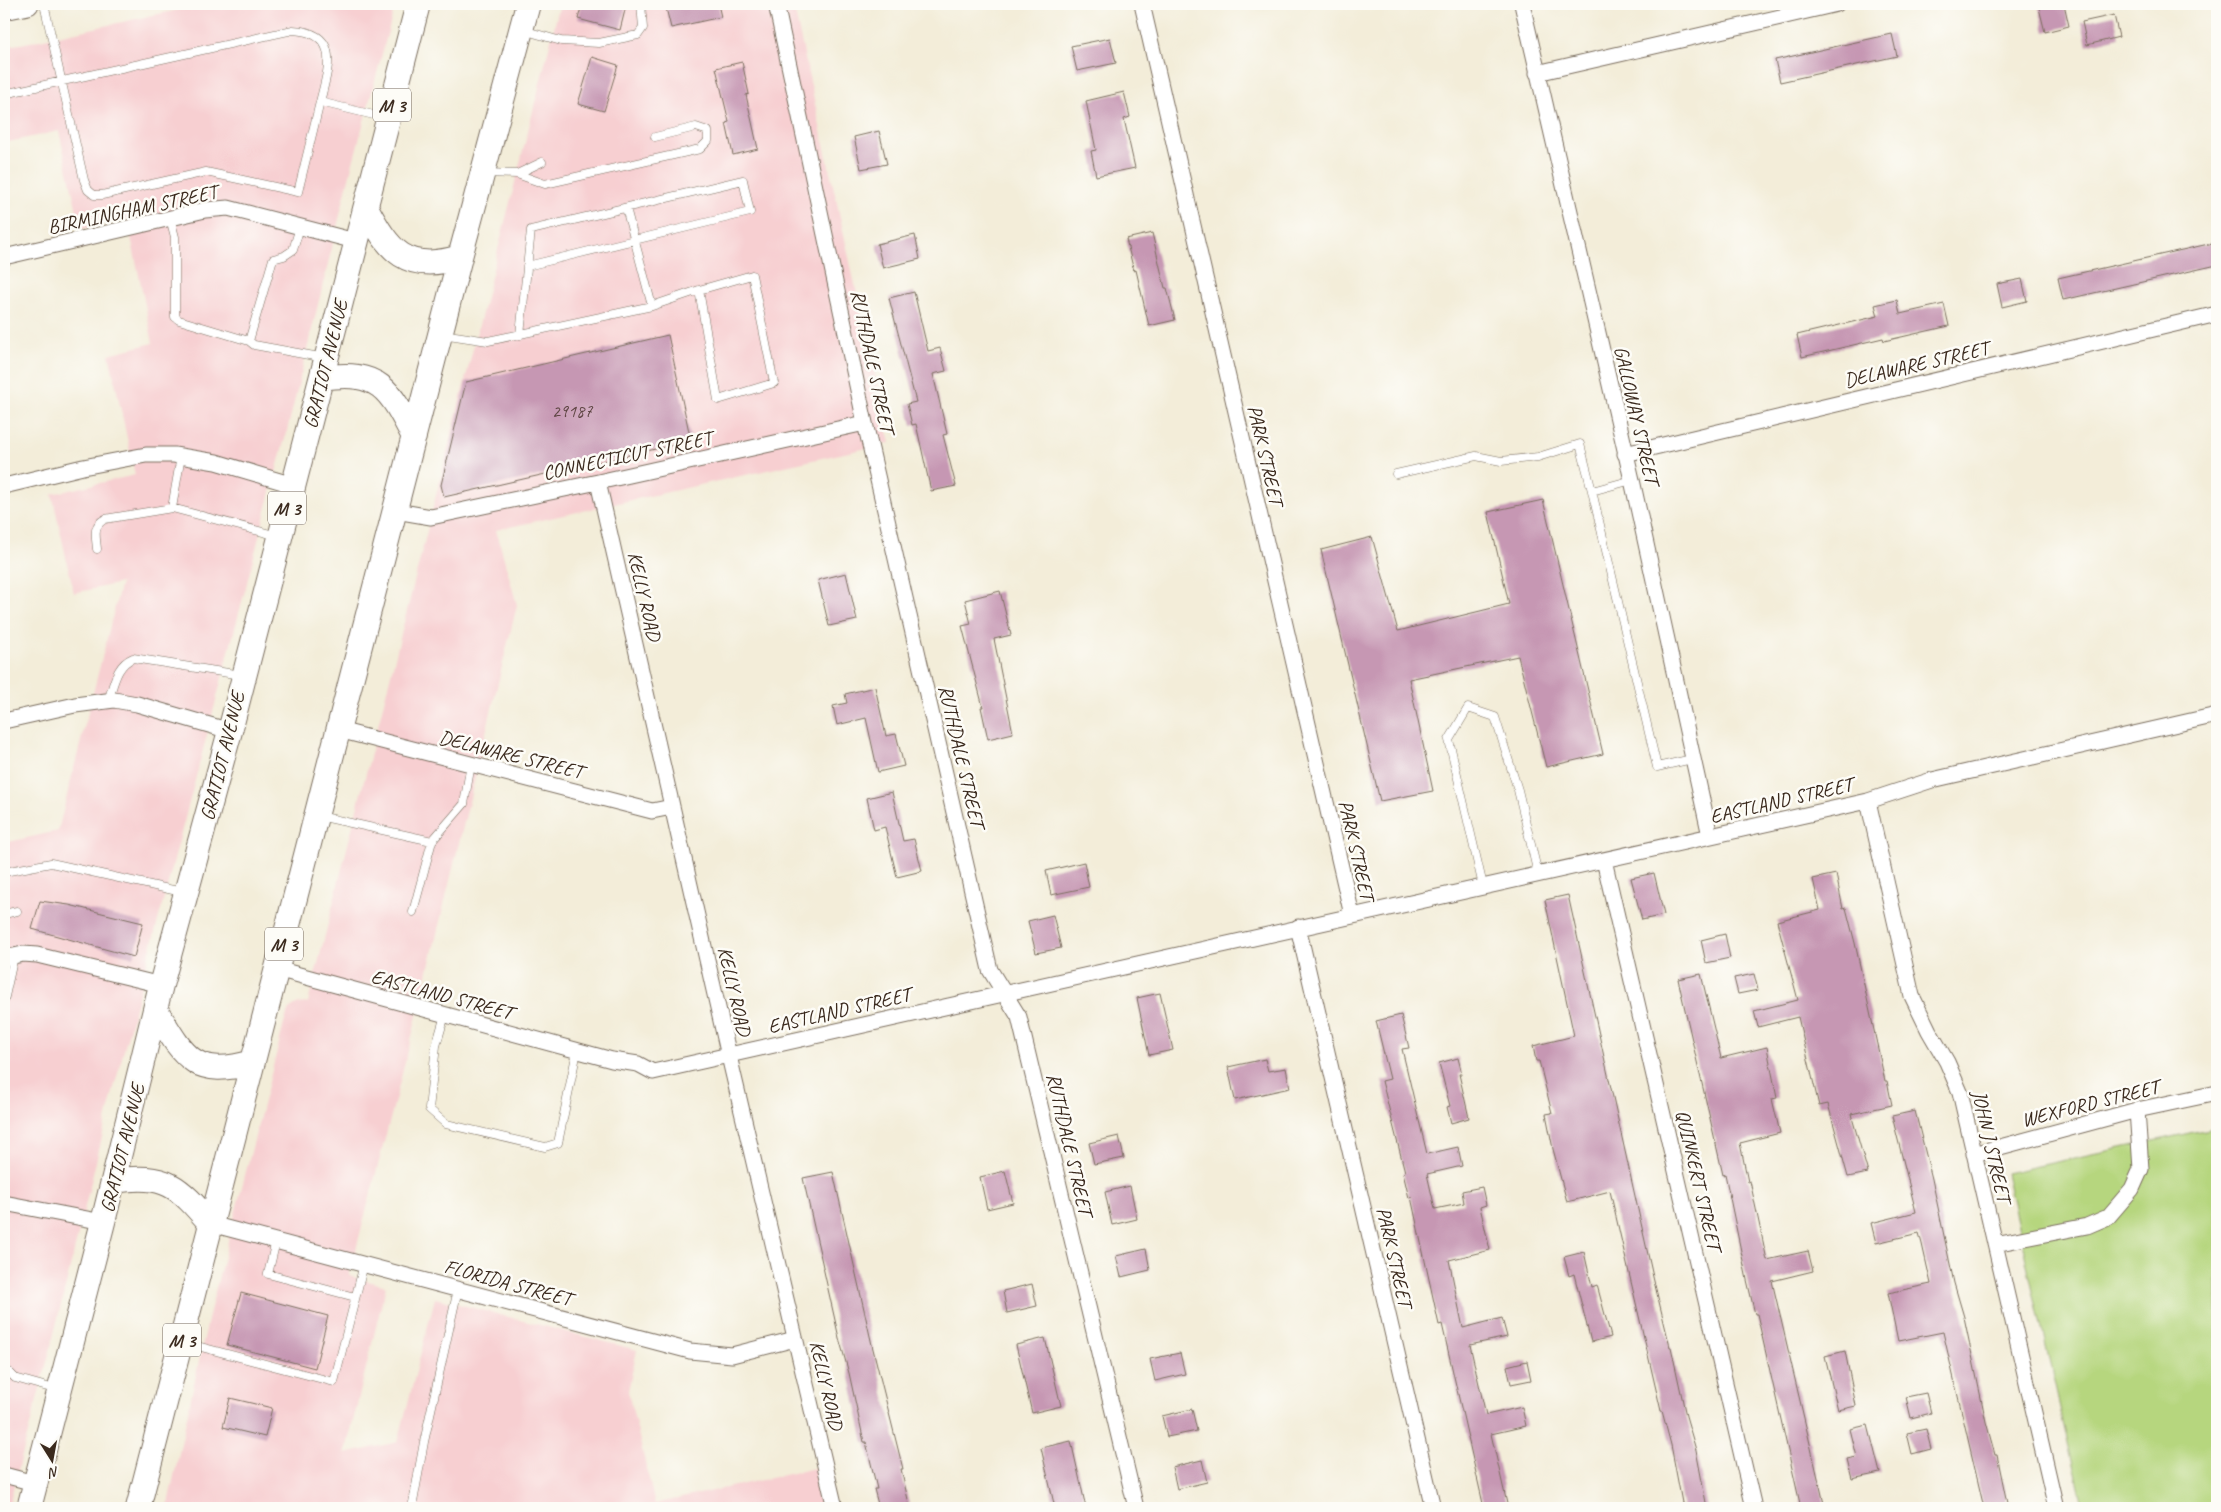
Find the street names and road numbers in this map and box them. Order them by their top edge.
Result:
road number: M 3 [373,88,411,122]
street label: BIRMINGHAM STREET [45,178,224,240]
street label: RUTHDALE STREET [845,288,901,439]
street label: GRATIOT AVENUE [297,295,354,431]
street label: DELAWARE STREET [1842,335,1995,393]
street label: GALLOWAY STREET [1608,344,1666,491]
street label: PARK STREET [1242,403,1290,511]
street label: CONNECTICUT STREET [541,424,718,486]
road number: M 3 [268,492,306,524]
street label: KELLY ROAD [622,549,667,645]
street label: RUTHDALE STREET [933,683,991,834]
street label: GRATIOT AVENUE [194,687,251,823]
street label: DELAWARE STREET [437,725,590,786]
street label: EASTLAND STREET [1708,771,1859,829]
street label: PARK STREET [1333,798,1381,906]
road number: M 3 [265,928,303,961]
street label: KELLY ROAD [712,944,757,1040]
street label: EASTLAND STREET [369,964,520,1027]
street label: EASTLAND STREET [766,981,917,1039]
street label: RUTHDALE STREET [1041,1071,1099,1222]
street label: WEXFORD STREET [2019,1073,2166,1133]
street label: GRATIOT AVENUE [94,1079,151,1215]
street label: JOHN J STREET [1966,1087,2018,1209]
street label: QUINKERT STREET [1670,1108,1728,1257]
street label: PARK STREET [1371,1205,1419,1313]
street label: FLORIDA STREET [442,1254,579,1313]
road number: M 3 [163,1324,201,1356]
street label: KELLY ROAD [804,1338,849,1434]

